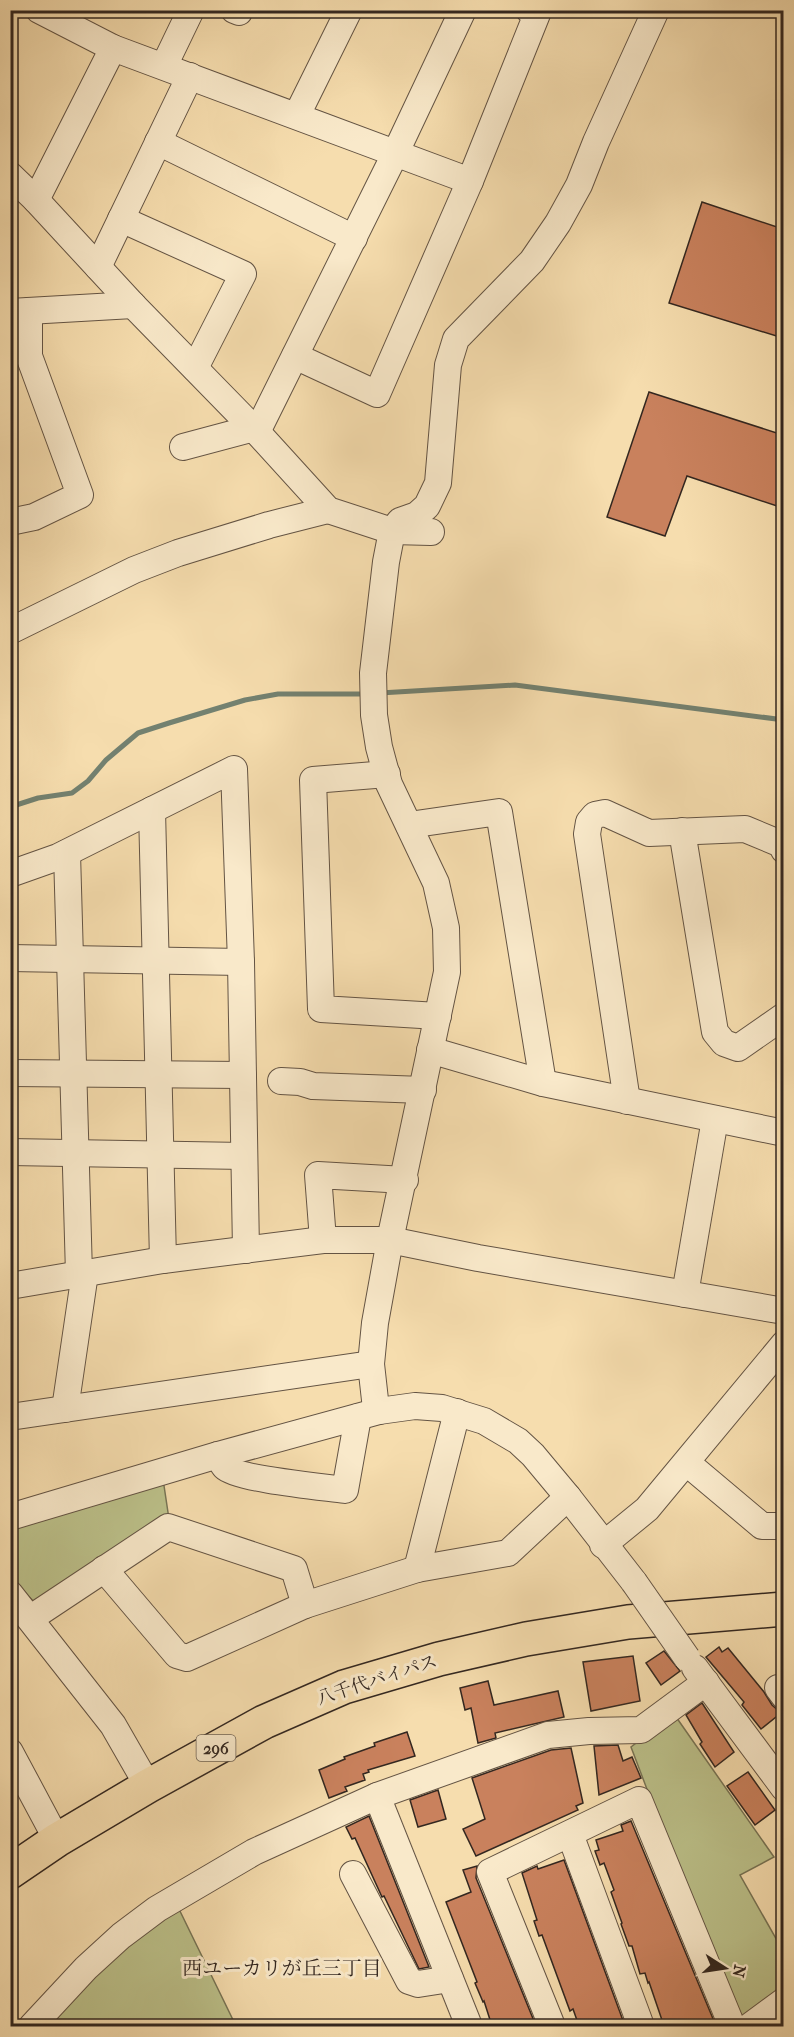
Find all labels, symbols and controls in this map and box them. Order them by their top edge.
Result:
street label: 八千代バイパス [314,1651,440,1709]
road number: 296 [196,1735,236,1761]
north arrow [695,1938,755,1998]
district label: 西ユーカリが丘三丁目 [182,1957,382,1980]
text: N [728,1963,750,1980]

